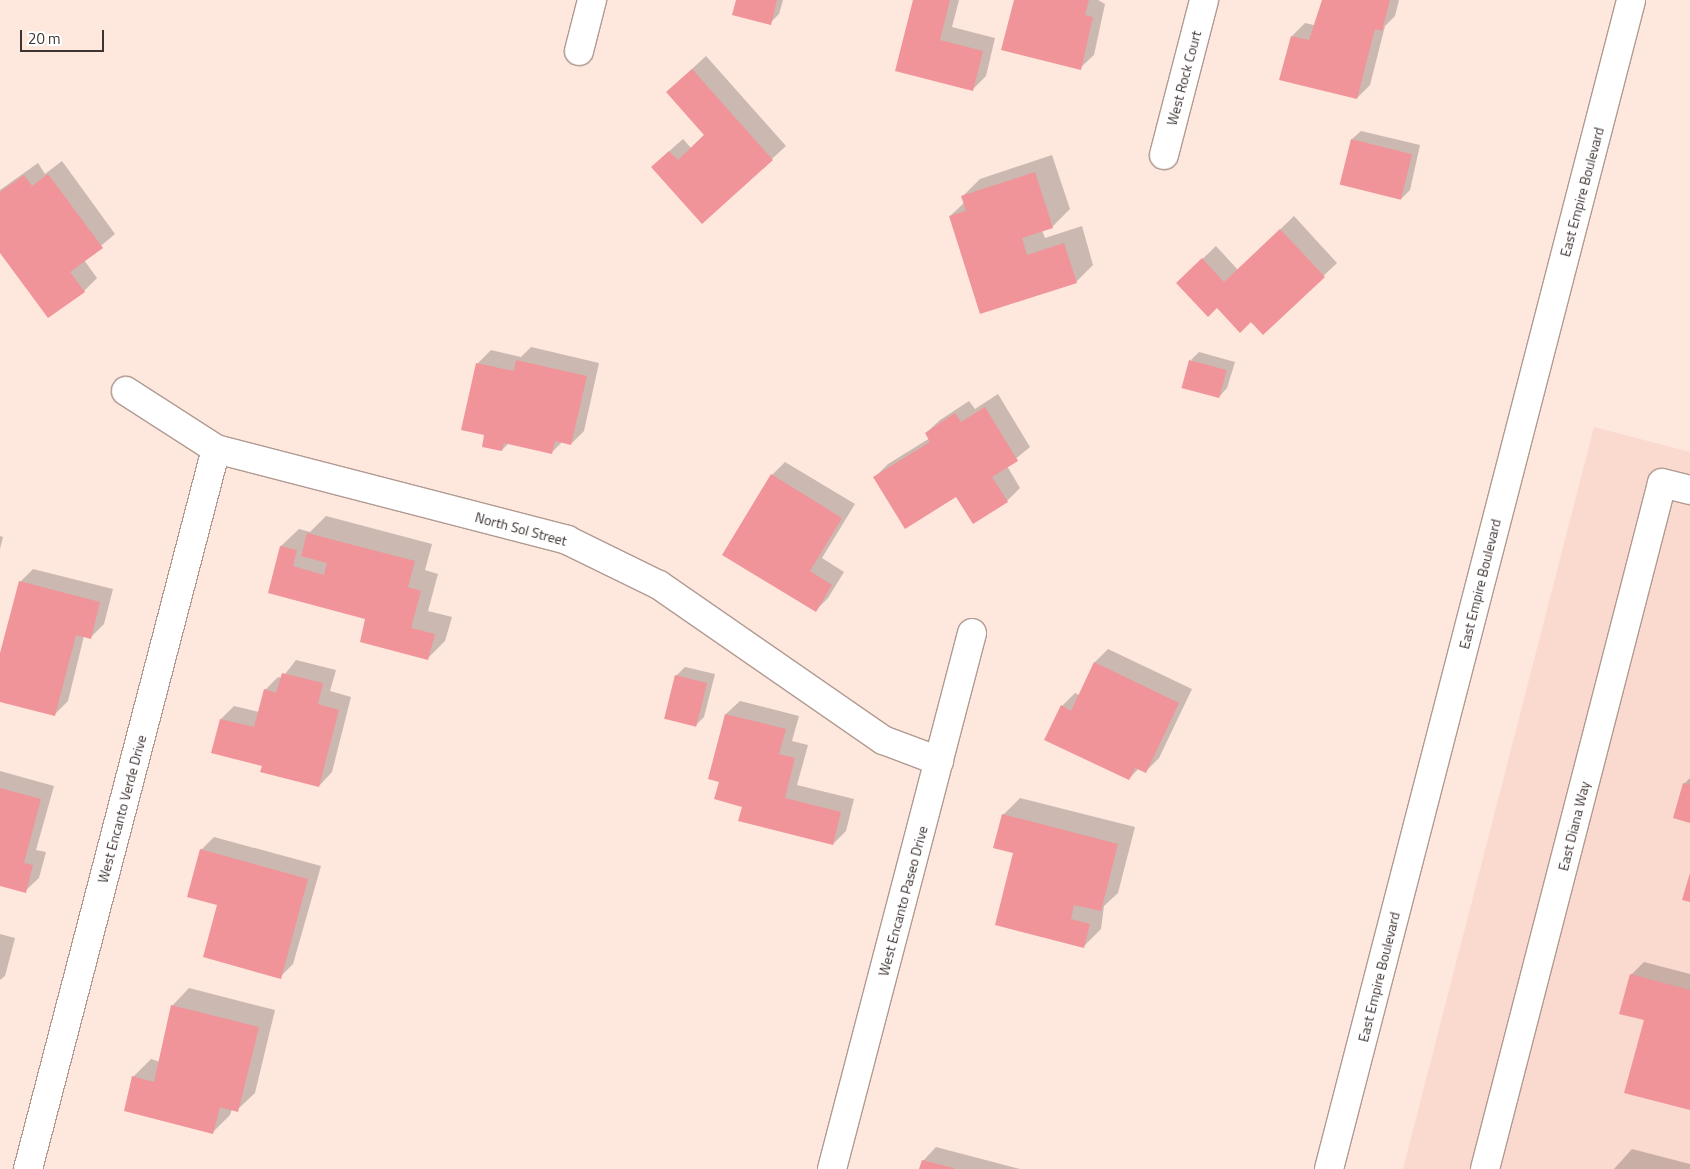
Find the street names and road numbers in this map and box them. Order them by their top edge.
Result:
street label: West Rock Court [1163,29,1205,127]
street label: East Empire Boulevard [1557,125,1607,259]
street label: North Sol Street [473,509,569,549]
street label: East Empire Boulevard [1456,517,1504,651]
street label: West Encanto Verde Drive [94,733,150,885]
street label: East Diana Way [1555,779,1593,873]
street label: West Encanto Paseo Drive [875,824,931,978]
street label: East Empire Boulevard [1355,910,1403,1044]

